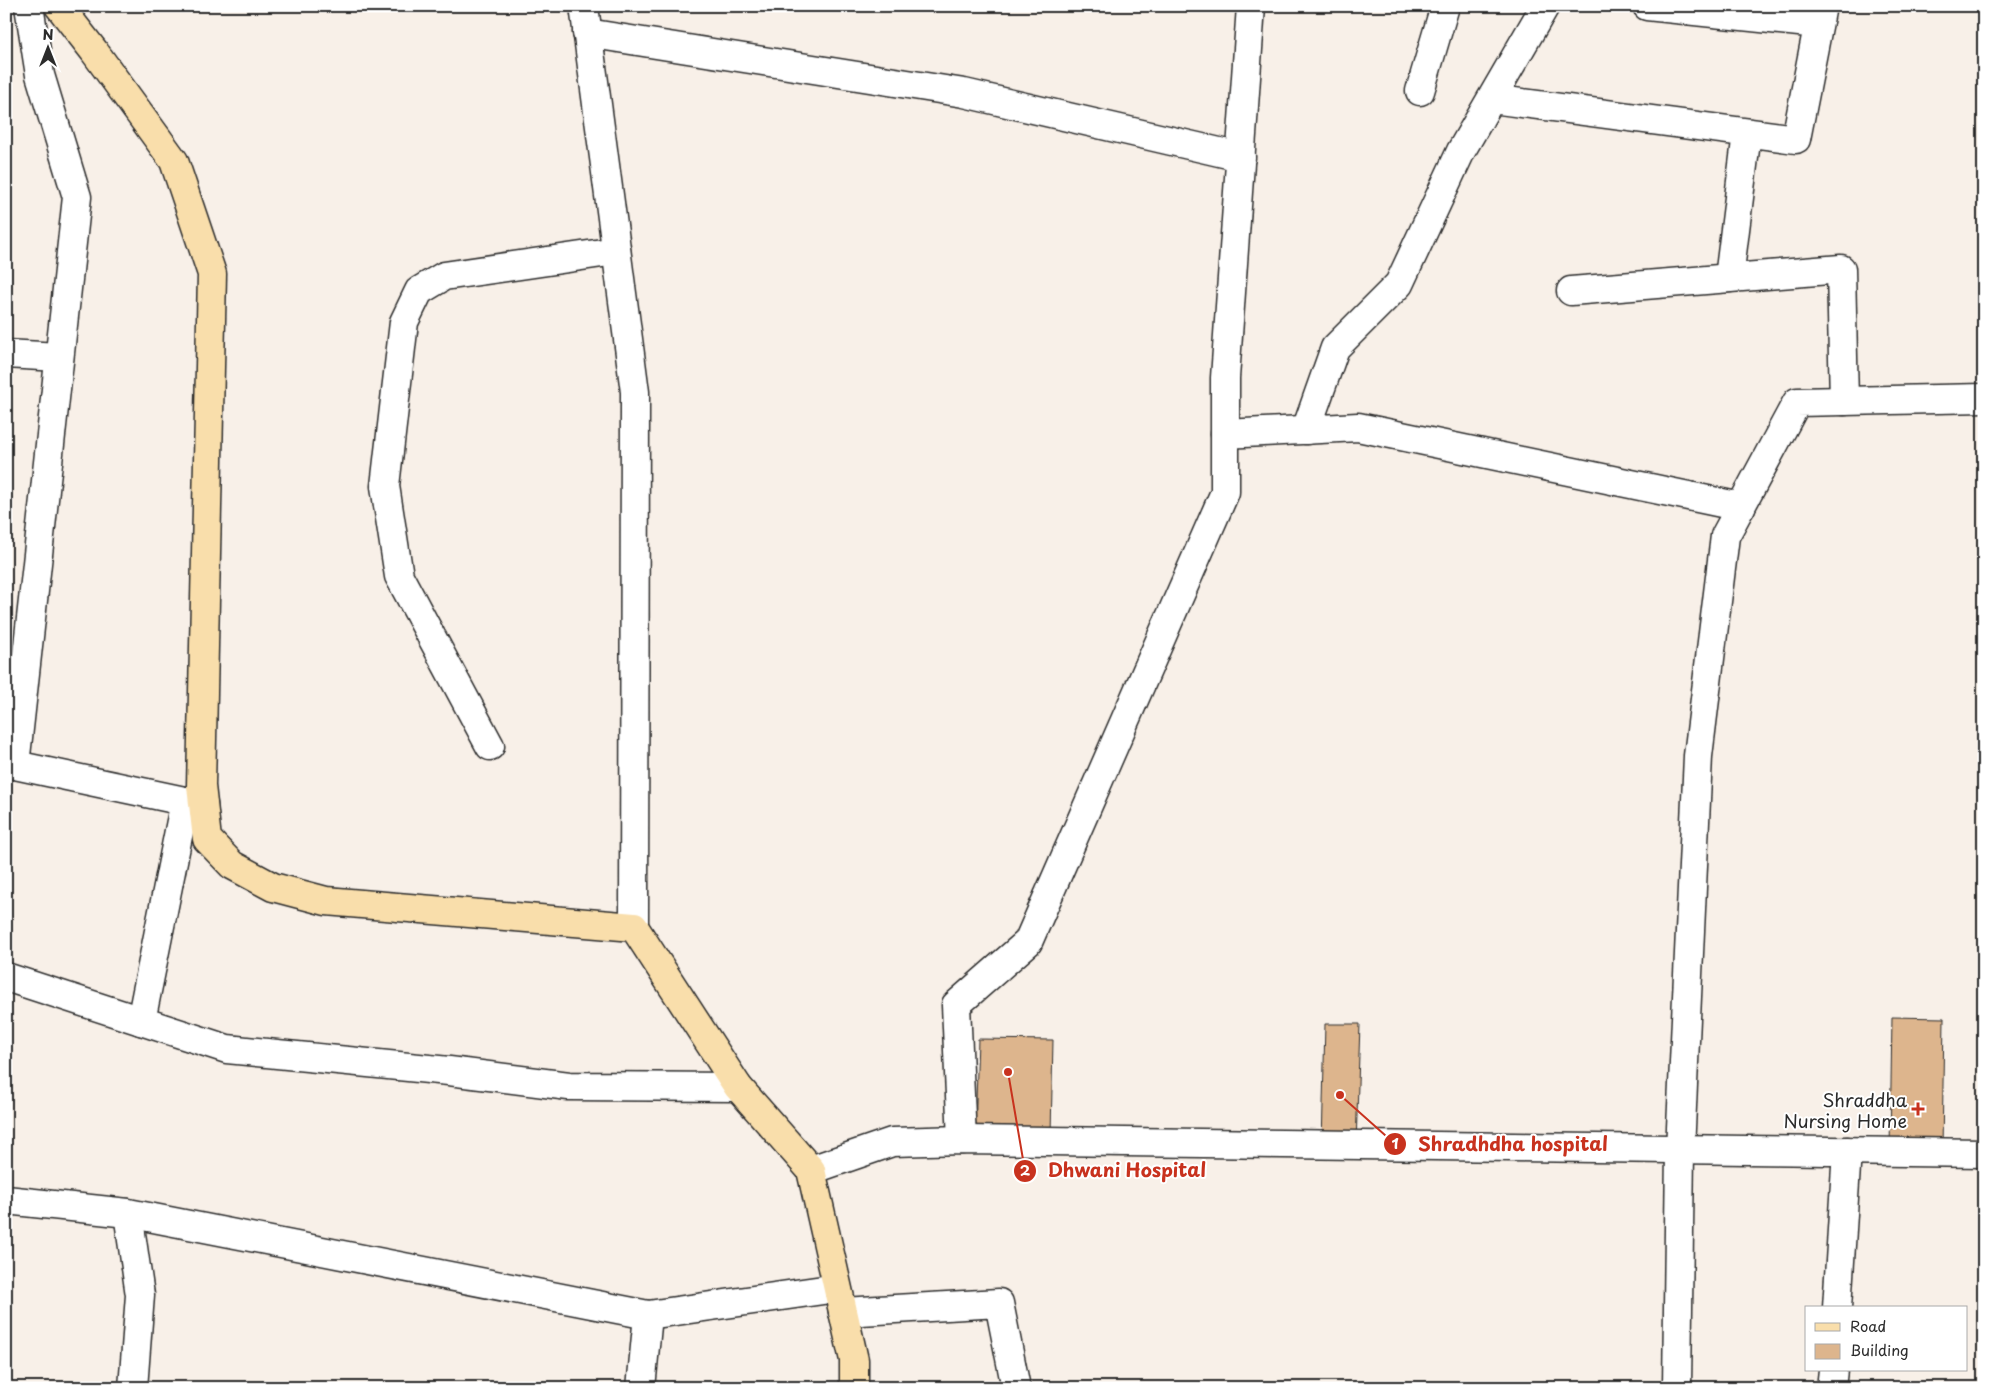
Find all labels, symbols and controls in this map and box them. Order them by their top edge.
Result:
north arrow [22,22,72,72]
text: N [42,24,54,45]
place label: Shraddha Nursing Home [1783,1086,1908,1134]
marker: Shraddha Nursing Home [1911,1102,1925,1116]
callout: Shradhdha hospital [1383,1127,1619,1161]
text: Shradhdha hospital [1418,1129,1608,1157]
text: 1 [1391,1131,1399,1154]
callout: Dhwani Hospital [1012,1154,1216,1188]
text: Dhwani Hospital [1048,1155,1206,1183]
text: 2 [1020,1158,1031,1181]
legend [1805,1306,1968,1372]
text: Road [1850,1314,1886,1337]
text: Building [1850,1338,1909,1361]

